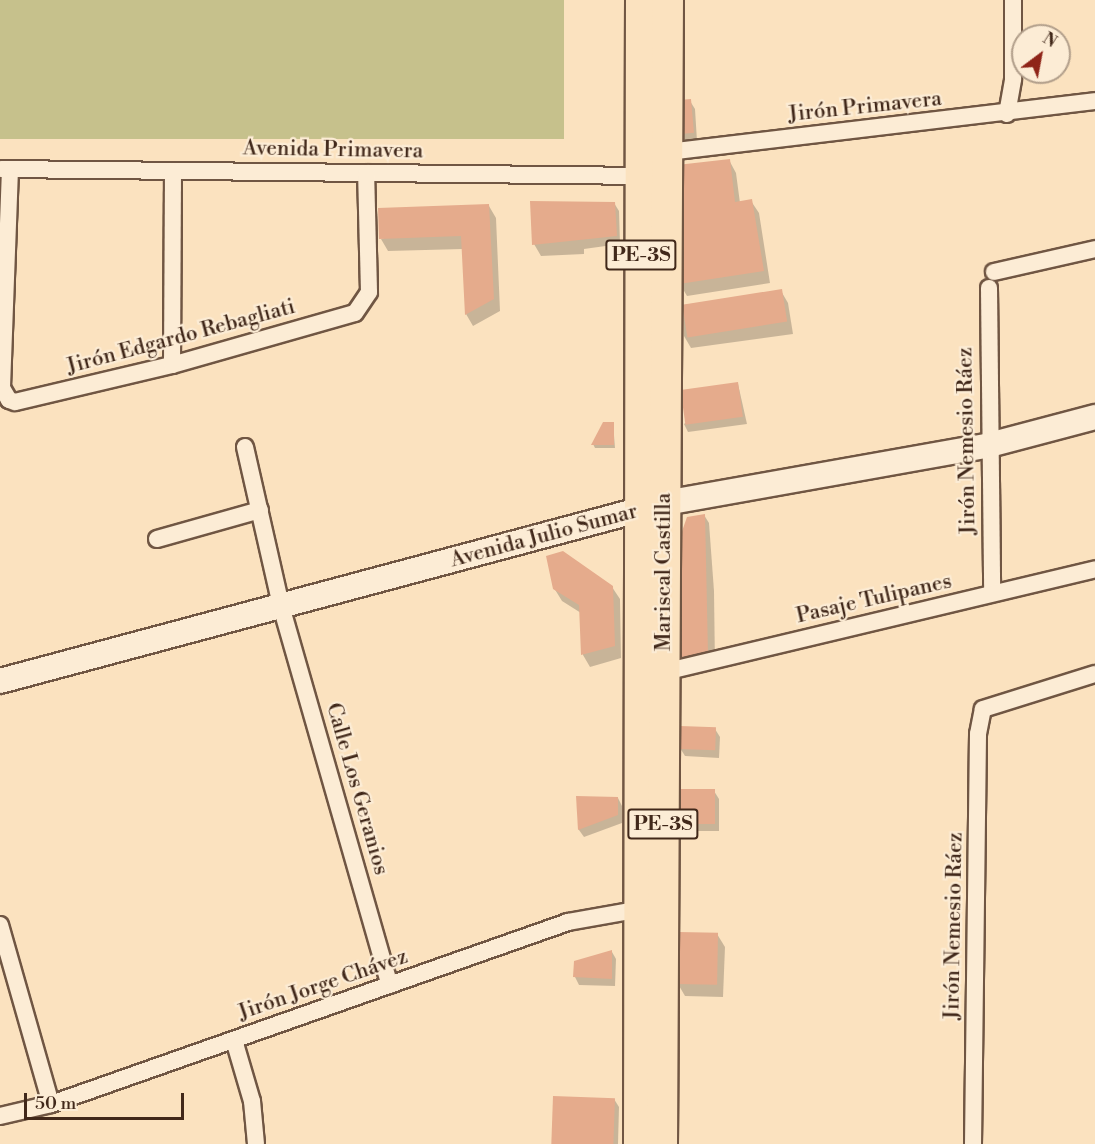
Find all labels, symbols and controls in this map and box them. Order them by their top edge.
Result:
north arrow [1011,24,1071,84]
text: N [1039,29,1060,52]
street label: Jirón Primavera [787,86,943,128]
street label: Avenida Primavera [243,136,423,164]
road number: PE-3S [605,238,677,272]
street label: Jirón Edgardo Rebagliati [64,294,298,380]
street label: Jirón Nemesio Ráez [953,347,981,535]
street label: Mariscal Castilla [651,493,677,651]
street label: Avenida Julio Sumar [448,499,640,573]
street label: Pasaje Tulipanes [794,569,954,629]
street label: Calle Los Geranios [320,700,394,878]
road number: PE-3S [627,807,699,841]
street label: Jirón Nemesio Ráez [940,832,968,1020]
street label: Jirón Jorge Chávez [235,944,411,1026]
scale bar [27,1081,188,1119]
text: 50 m [35,1092,76,1115]

